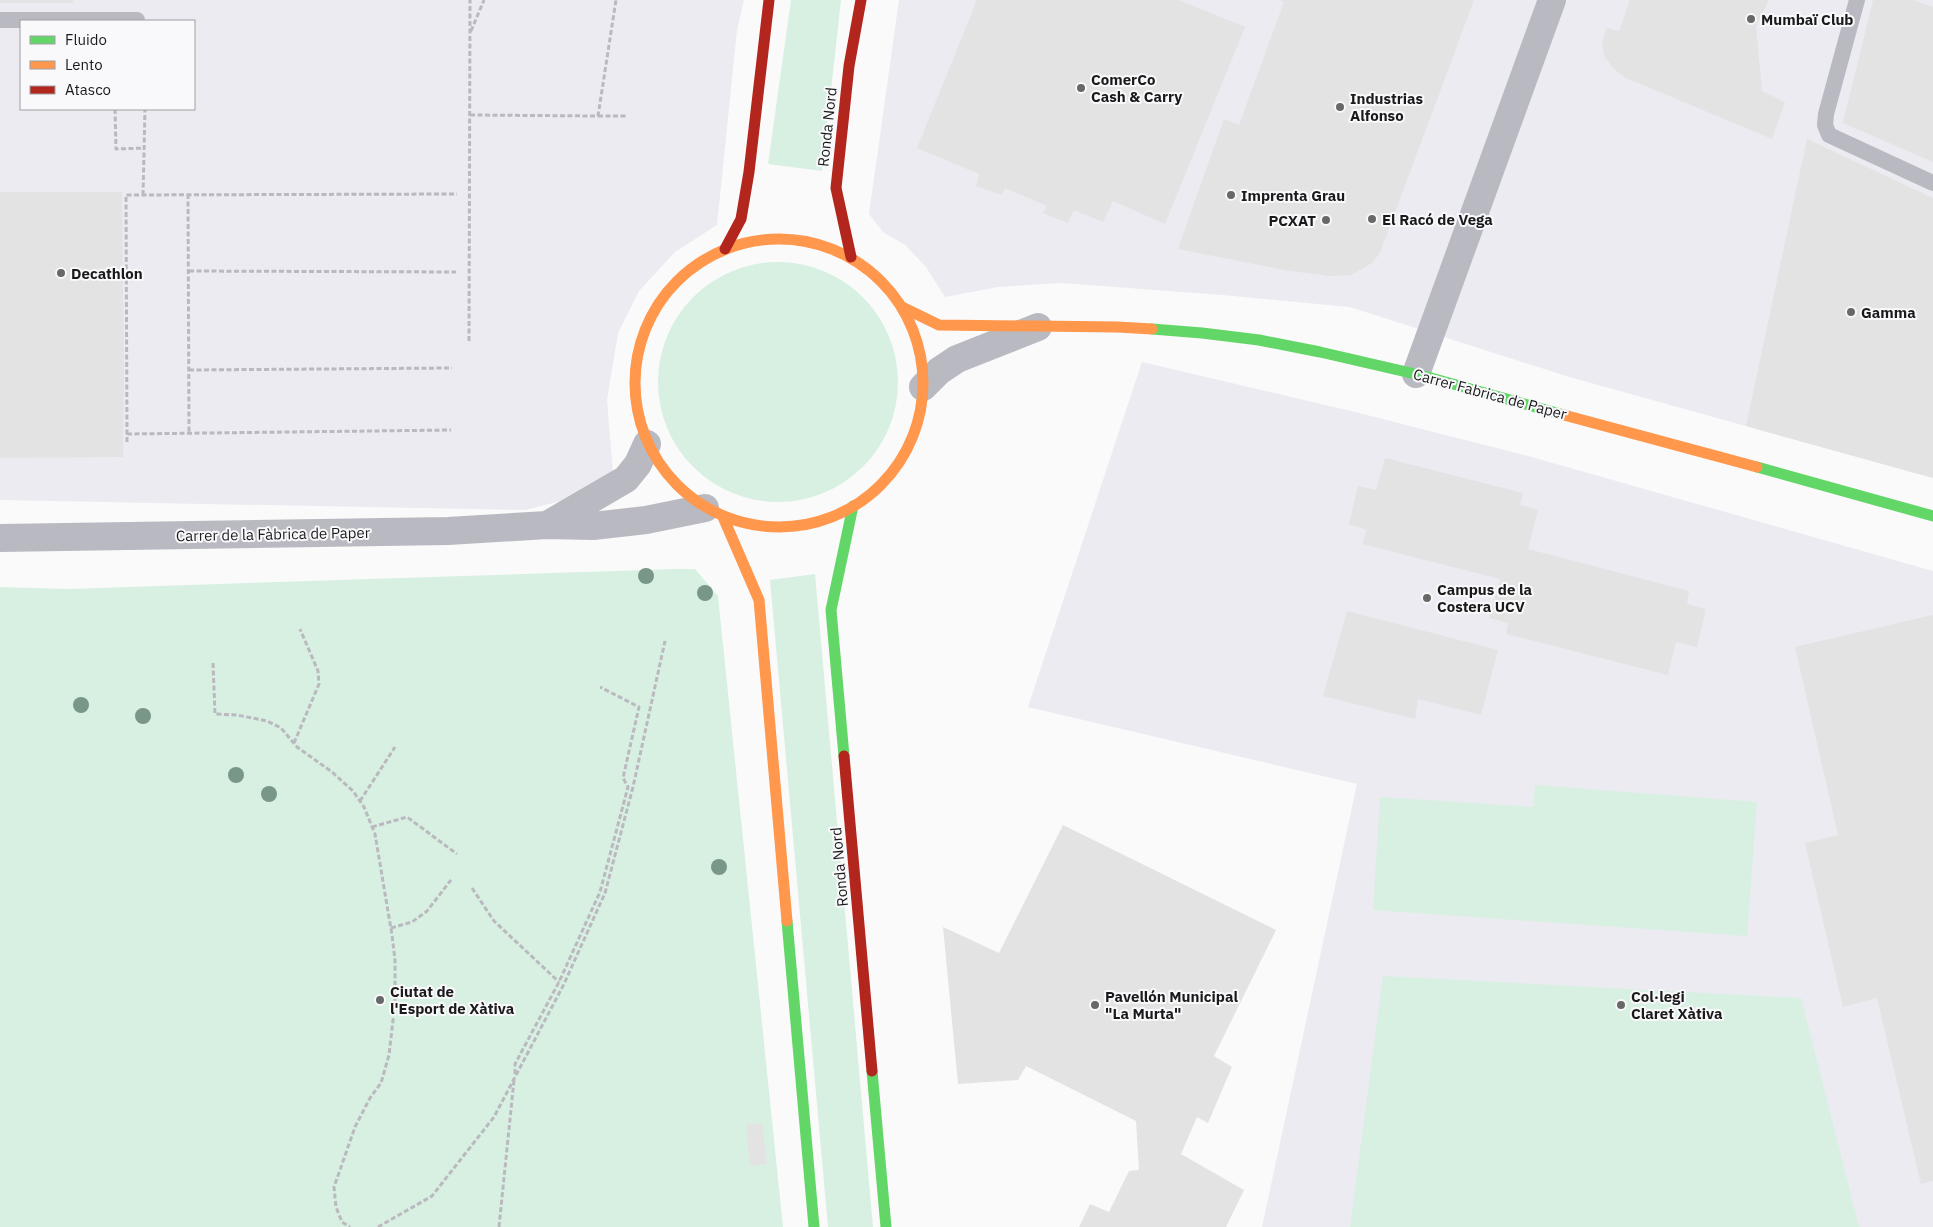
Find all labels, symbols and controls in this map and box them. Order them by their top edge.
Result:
place label: Mumbaï Club [1761,10,1854,29]
marker: Mumbaï Club [1745,13,1757,25]
legend [20,20,195,110]
text: Fluido [65,30,107,49]
text: Lento [65,55,103,74]
place label: ComerCo Cash & Carry [1091,70,1182,106]
text: Atasco [65,80,111,99]
marker: ComerCo Cash & Carry [1075,82,1087,94]
street label: Ronda Nord [813,86,841,168]
place label: Industrias Alfonso [1350,89,1424,125]
marker: Industrias Alfonso [1334,101,1346,113]
place label: Imprenta Grau [1241,186,1345,205]
marker: Imprenta Grau [1225,189,1237,201]
place label: El Racó de Vega [1382,210,1493,229]
place label: PCXAT [1268,211,1316,230]
marker: El Racó de Vega [1366,213,1378,225]
marker: PCXAT [1320,214,1332,226]
place label: Decathlon [71,264,143,283]
marker: Decathlon [55,267,67,279]
place label: Gamma [1861,303,1916,322]
marker: Gamma [1845,306,1857,318]
street label: Carrer Fabrica de Paper [1411,364,1569,424]
street label: Carrer de la Fàbrica de Paper [176,523,371,545]
place label: Campus de la Costera UCV [1437,580,1533,616]
marker: Campus de la Costera UCV [1421,592,1433,604]
street label: Ronda Nord [826,826,852,908]
place label: Ciutat de l'Esport de Xàtiva [390,982,515,1018]
place label: Pavellón Municipal "La Murta" [1105,987,1238,1023]
place label: Col·legi Claret Xàtiva [1631,987,1723,1023]
marker: Ciutat de l'Esport de Xàtiva [374,994,386,1006]
marker: Pavellón Municipal "La Murta" [1089,999,1101,1011]
marker: Col·legi Claret Xàtiva [1615,999,1627,1011]

